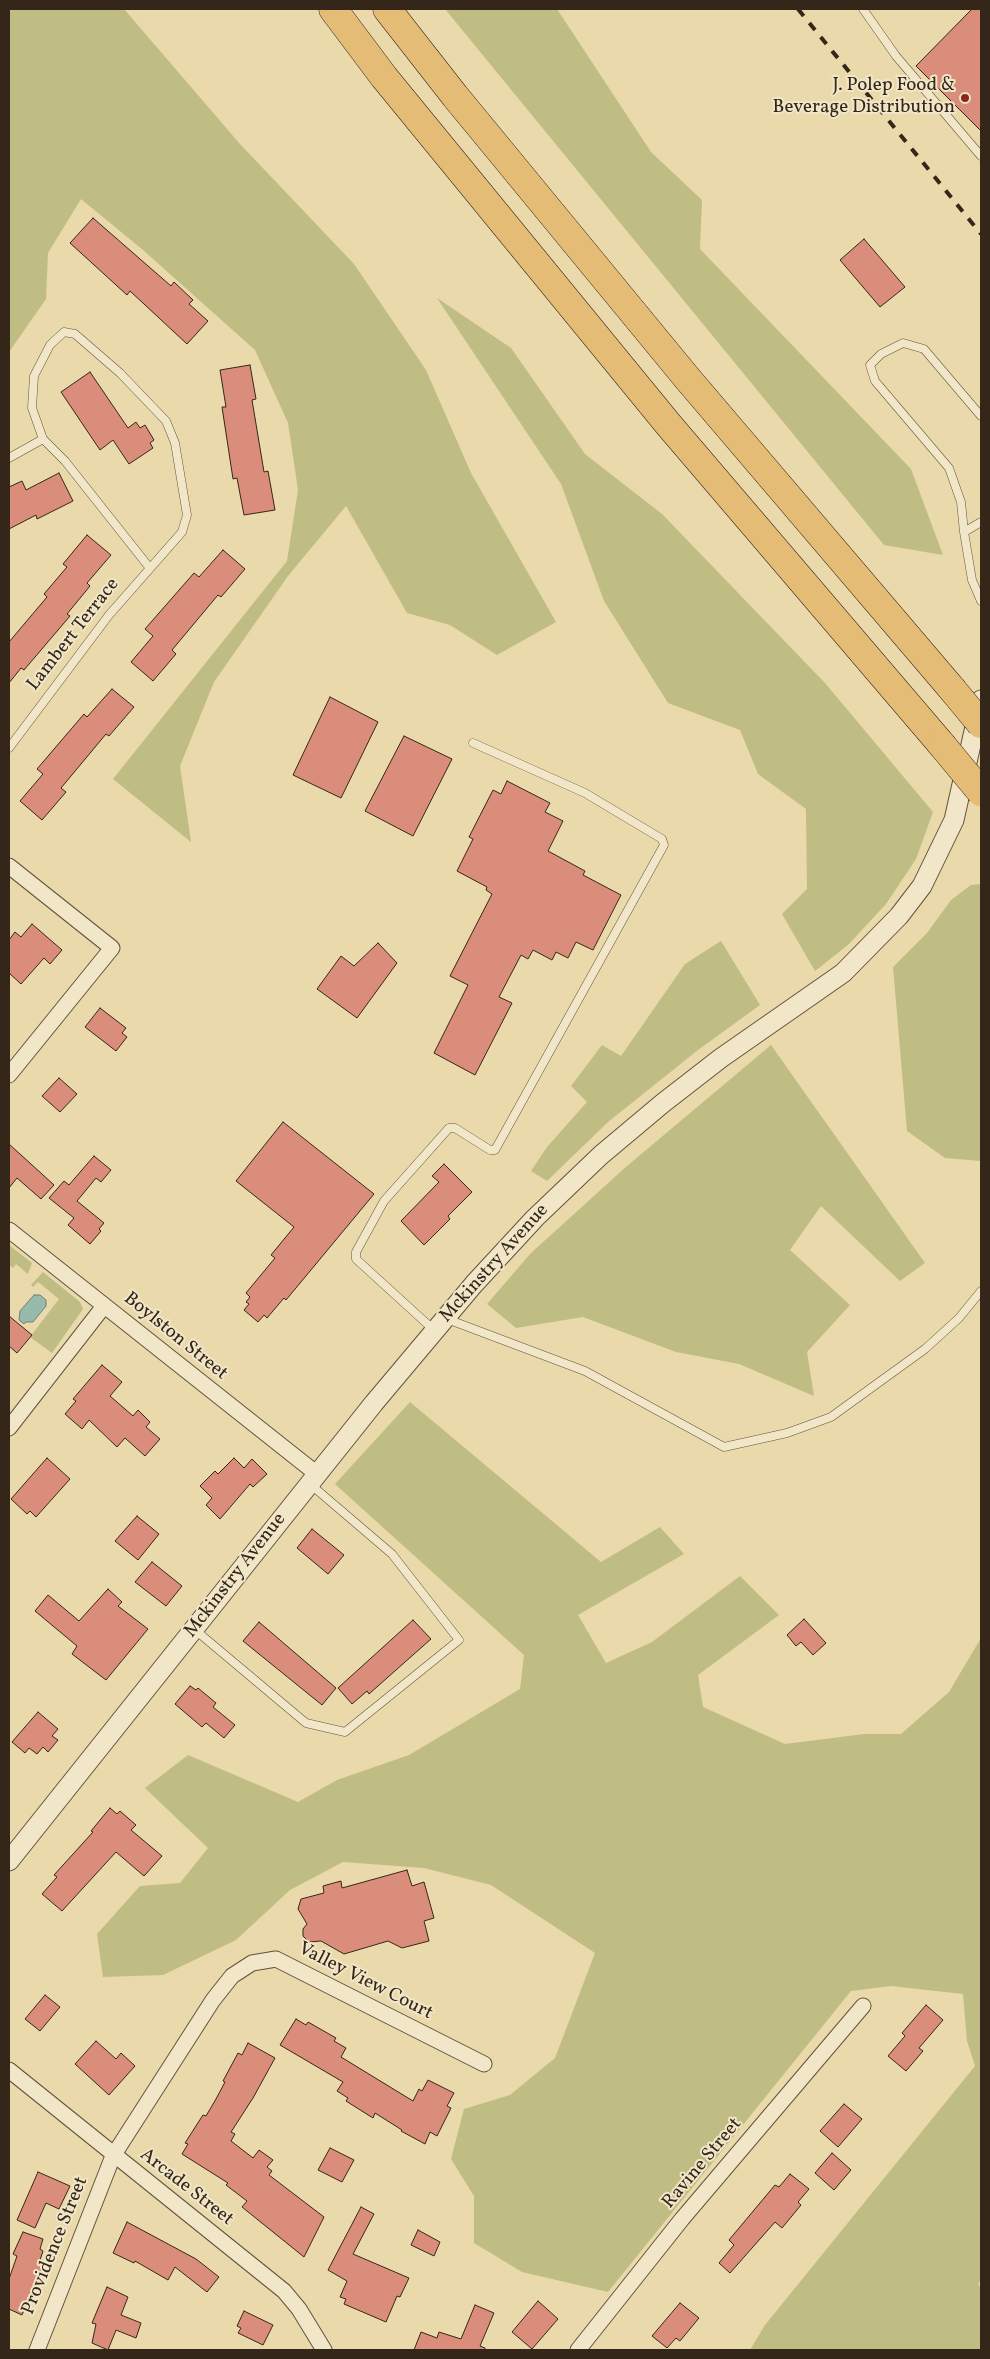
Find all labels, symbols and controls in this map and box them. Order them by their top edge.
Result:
place label: J. Polep Food & Beverage Distribution [773,76,955,120]
marker: J. Polep Food & Beverage Distribution [959,92,971,104]
street label: Lambert Terrace [23,574,125,696]
street label: Mckinstry Avenue [436,1200,554,1328]
street label: Boylston Street [118,1288,232,1386]
street label: Mckinstry Avenue [180,1509,292,1643]
street label: Valley View Court [294,1938,436,2026]
street label: Ravine Street [658,2114,748,2214]
street label: Arcade Street [135,2144,237,2232]
street label: Providence Street [18,2174,94,2318]

